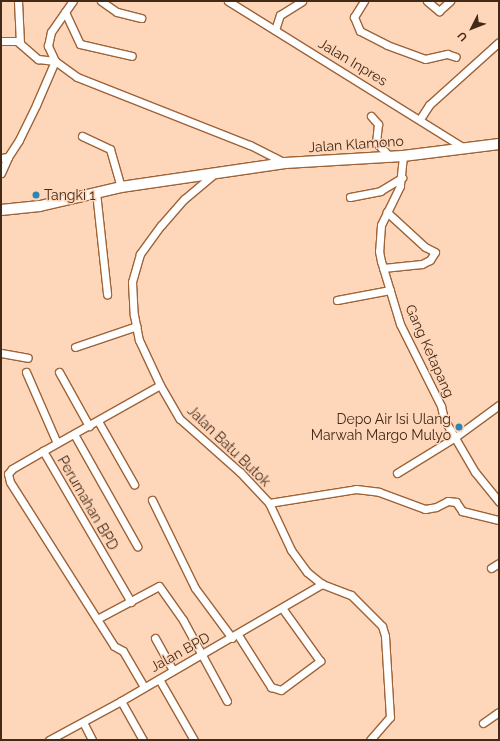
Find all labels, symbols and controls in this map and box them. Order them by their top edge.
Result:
north arrow [452,8,492,48]
text: U [455,29,470,44]
street label: Jalan Inpres [316,35,390,89]
street label: Jalan Klamono [308,132,404,156]
place label: Tangki 1 [44,187,96,203]
marker: Tangki 1 [31,190,41,200]
street label: Gang Ketapang [402,302,458,400]
street label: Jalan Batu Butok [184,402,274,490]
place label: Depo Air Isi Ulang Marwah Margo Mulyo [311,411,451,444]
marker: Depo Air Isi Ulang Marwah Margo Mulyo [454,422,464,432]
street label: Perumahan BPD [54,453,122,553]
street label: Jalan BPD [147,629,213,675]

